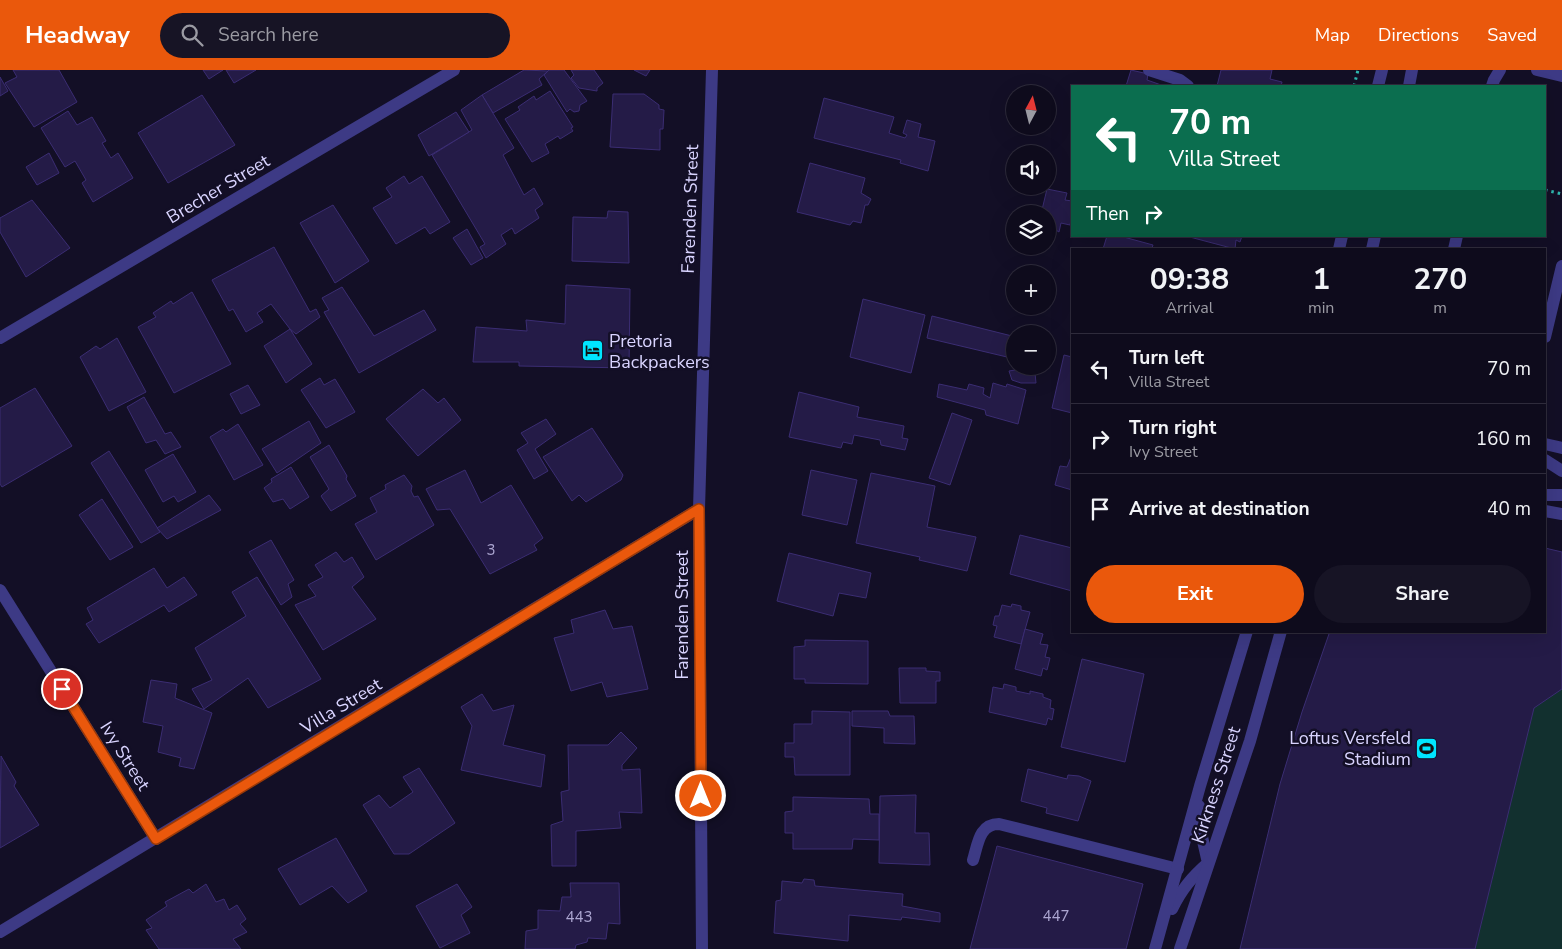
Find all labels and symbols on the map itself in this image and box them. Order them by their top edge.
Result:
north arrow [1006,85,1056,135]
street label: Farenden Street [676,143,704,274]
street label: Brecher Street [162,148,275,229]
place label: Pretoria Backpackers [609,329,710,374]
hotel icon: Pretoria Backpackers [581,339,605,363]
house number: 3 [486,540,496,560]
street label: Farenden Street [670,550,694,680]
pin [41,668,83,710]
street label: Villa Street [295,672,387,740]
street label: Ivy Street [94,717,156,796]
street label: Kirkness Street [1186,723,1246,847]
place label: Loftus Versfeld Stadium [1289,726,1411,771]
sports icon: Loftus Versfeld Stadium [1415,736,1439,760]
position arrow [674,769,726,821]
house number: 447 [1042,906,1070,926]
house number: 443 [565,907,593,927]

